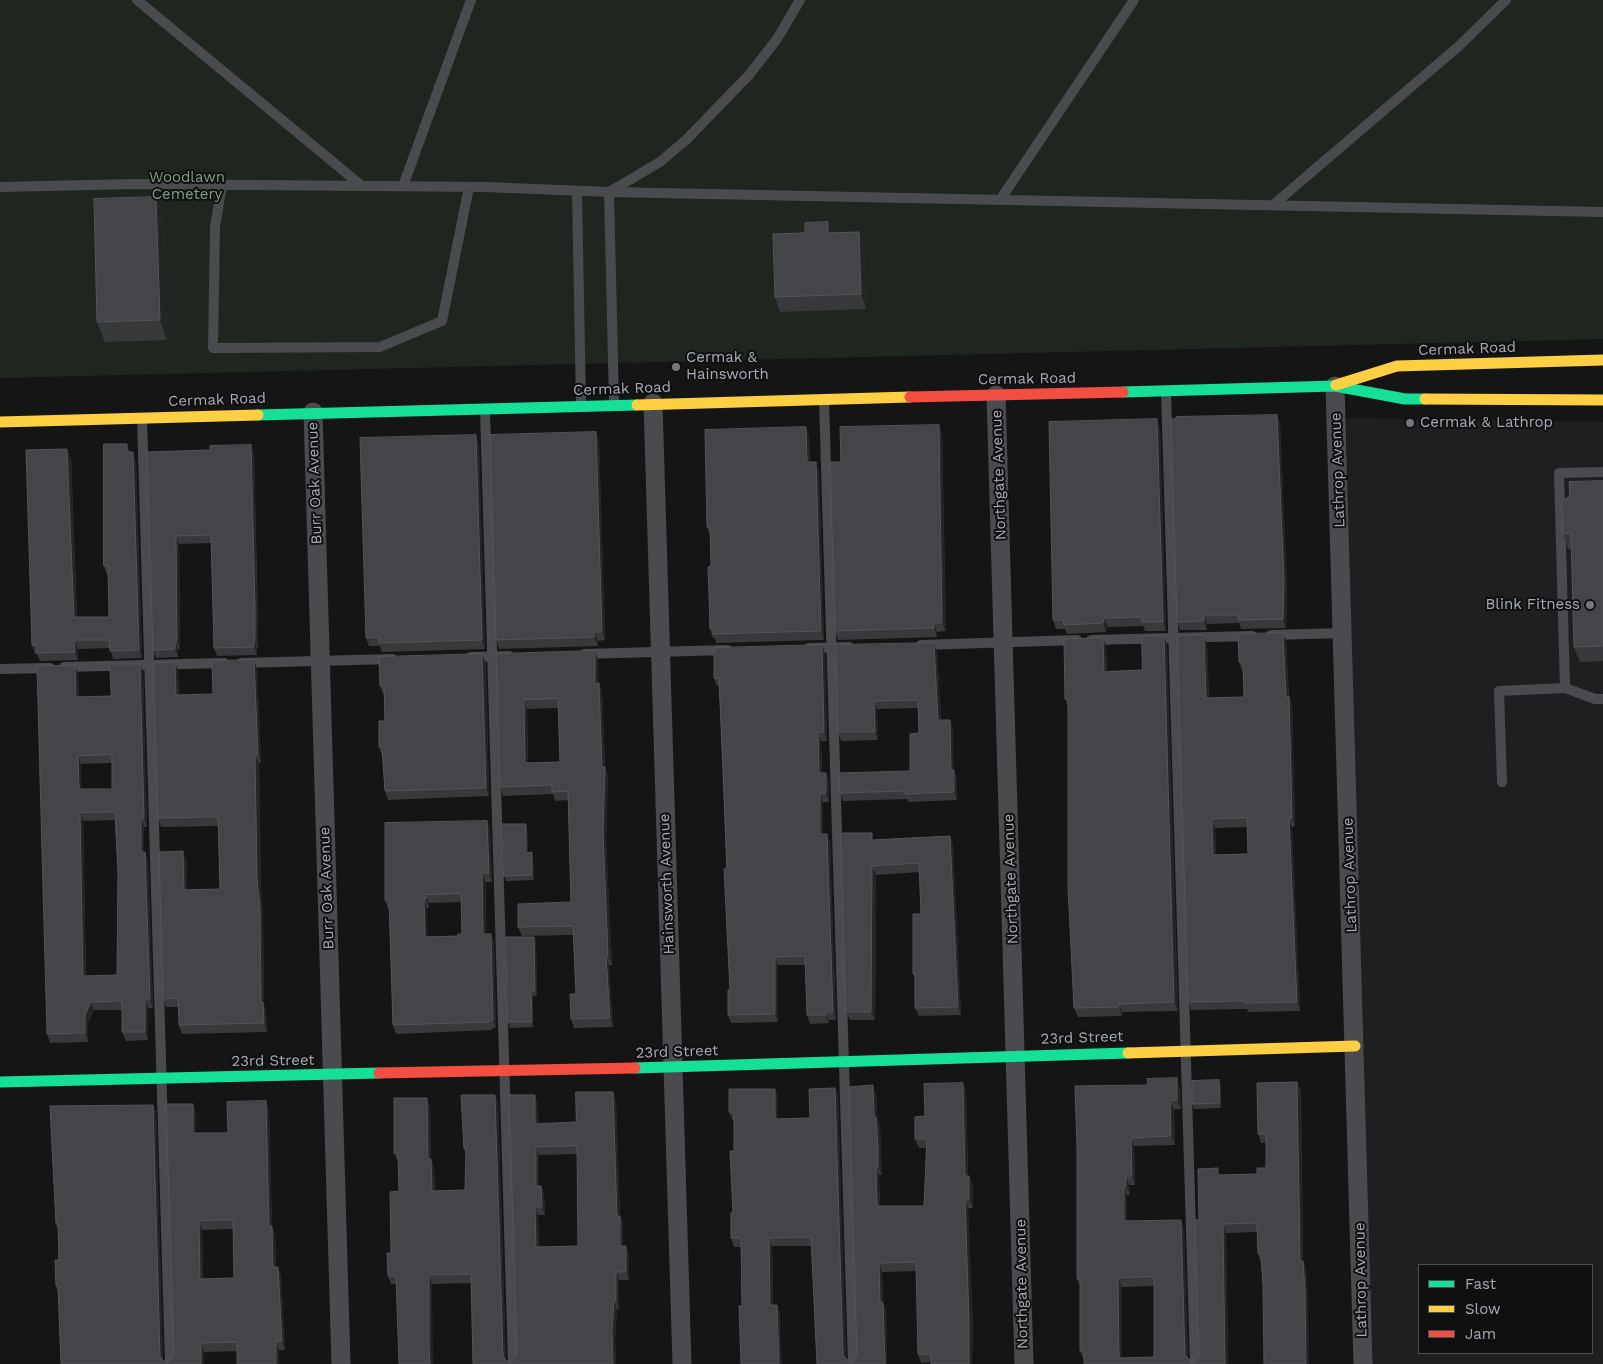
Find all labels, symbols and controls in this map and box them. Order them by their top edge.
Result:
park label: Woodlawn Cemetery [149,169,225,204]
street label: Cermak Road [1418,338,1516,360]
place label: Cermak & Hainsworth [686,349,769,384]
marker: Cermak & Hainsworth [670,361,682,373]
street label: Cermak Road [978,369,1076,389]
street label: Cermak Road [573,378,671,400]
street label: Cermak Road [168,389,266,411]
street label: Northgate Avenue [988,410,1010,540]
street label: Lathrop Avenue [1327,412,1349,528]
place label: Cermak & Lathrop [1420,414,1553,432]
marker: Cermak & Lathrop [1404,417,1416,429]
street label: Burr Oak Avenue [304,421,326,545]
place label: Blink Fitness [1486,596,1580,614]
marker: Blink Fitness [1584,599,1596,611]
street label: Hainsworth Avenue [656,813,678,955]
street label: Northgate Avenue [1000,814,1022,944]
street label: Lathrop Avenue [1339,817,1361,933]
street label: Burr Oak Avenue [316,826,338,950]
street label: 23rd Street [1040,1028,1124,1048]
street label: 23rd Street [635,1042,719,1062]
street label: 23rd Street [231,1051,315,1071]
street label: Northgate Avenue [1012,1219,1032,1349]
street label: Lathrop Avenue [1351,1222,1371,1338]
legend [1418,1264,1593,1354]
text: Fast [1465,1275,1496,1293]
text: Slow [1465,1300,1501,1318]
text: Jam [1465,1325,1496,1343]

